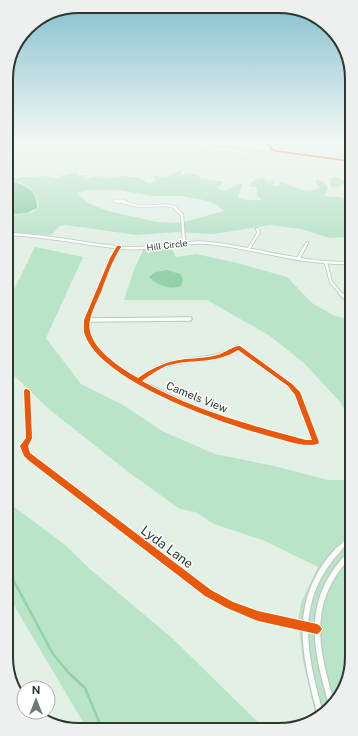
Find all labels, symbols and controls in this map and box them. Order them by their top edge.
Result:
street label: Hill Circle [146,237,188,253]
street label: Camels View [164,379,230,415]
street label: Lyda Lane [138,523,196,571]
north arrow [16,680,56,720]
text: N [32,684,40,696]

